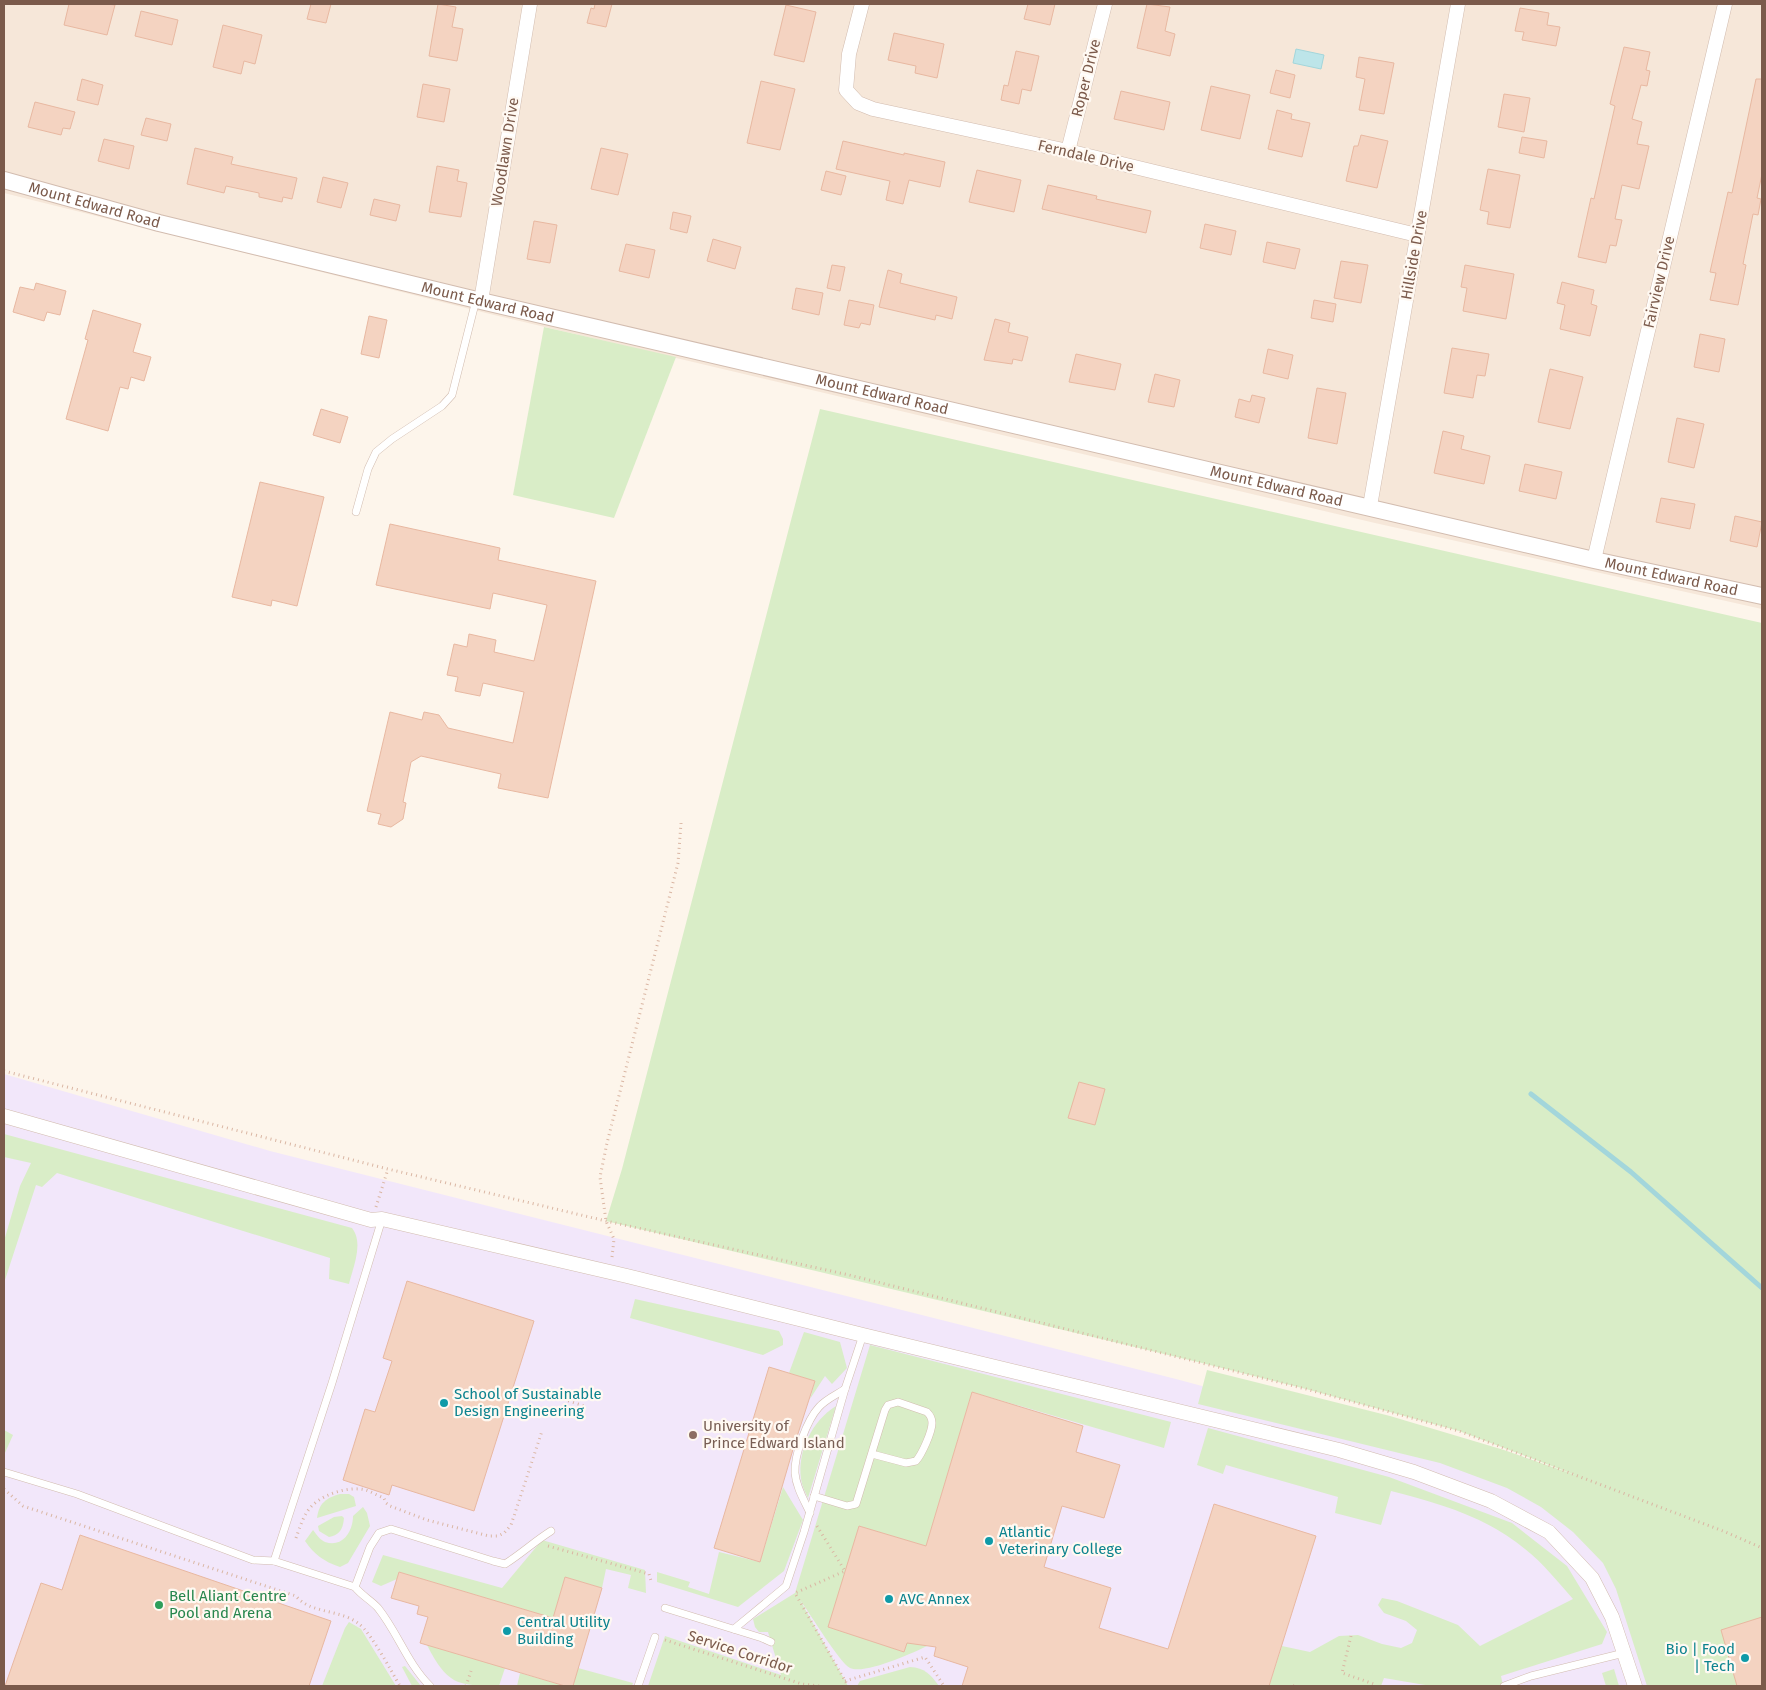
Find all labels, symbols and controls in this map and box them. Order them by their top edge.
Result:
street label: Roper Drive [1068,37,1104,119]
street label: Woodlawn Drive [488,96,522,208]
street label: Ferndale Drive [1036,136,1136,176]
street label: Mount Edward Road [27,178,162,232]
street label: Hillside Drive [1397,209,1431,301]
street label: Fairview Drive [1640,234,1678,330]
street label: Mount Edward Road [420,278,556,327]
street label: Mount Edward Road [814,370,950,418]
street label: Mount Edward Road [1208,462,1345,510]
street label: Mount Edward Road [1603,554,1740,600]
place label: School of Sustainable Design Engineering [454,1385,602,1420]
marker: School of Sustainable Design Engineering [438,1397,450,1409]
place label: University of Prince Edward Island [703,1417,845,1452]
marker: University of Prince Edward Island [687,1429,699,1441]
place label: Atlantic Veterinary College [999,1523,1122,1558]
marker: Atlantic Veterinary College [983,1535,995,1547]
place label: Bell Aliant Centre Pool and Arena [169,1587,287,1622]
place label: AVC Annex [899,1590,970,1608]
marker: AVC Annex [883,1593,895,1605]
marker: Bell Aliant Centre Pool and Arena [153,1599,165,1611]
place label: Central Utility Building [517,1613,611,1648]
marker: Central Utility Building [501,1625,513,1637]
street label: Service Corridor [685,1627,795,1677]
place label: Bio | Food | Tech [1666,1640,1735,1675]
marker: Bio | Food | Tech [1739,1652,1751,1664]

